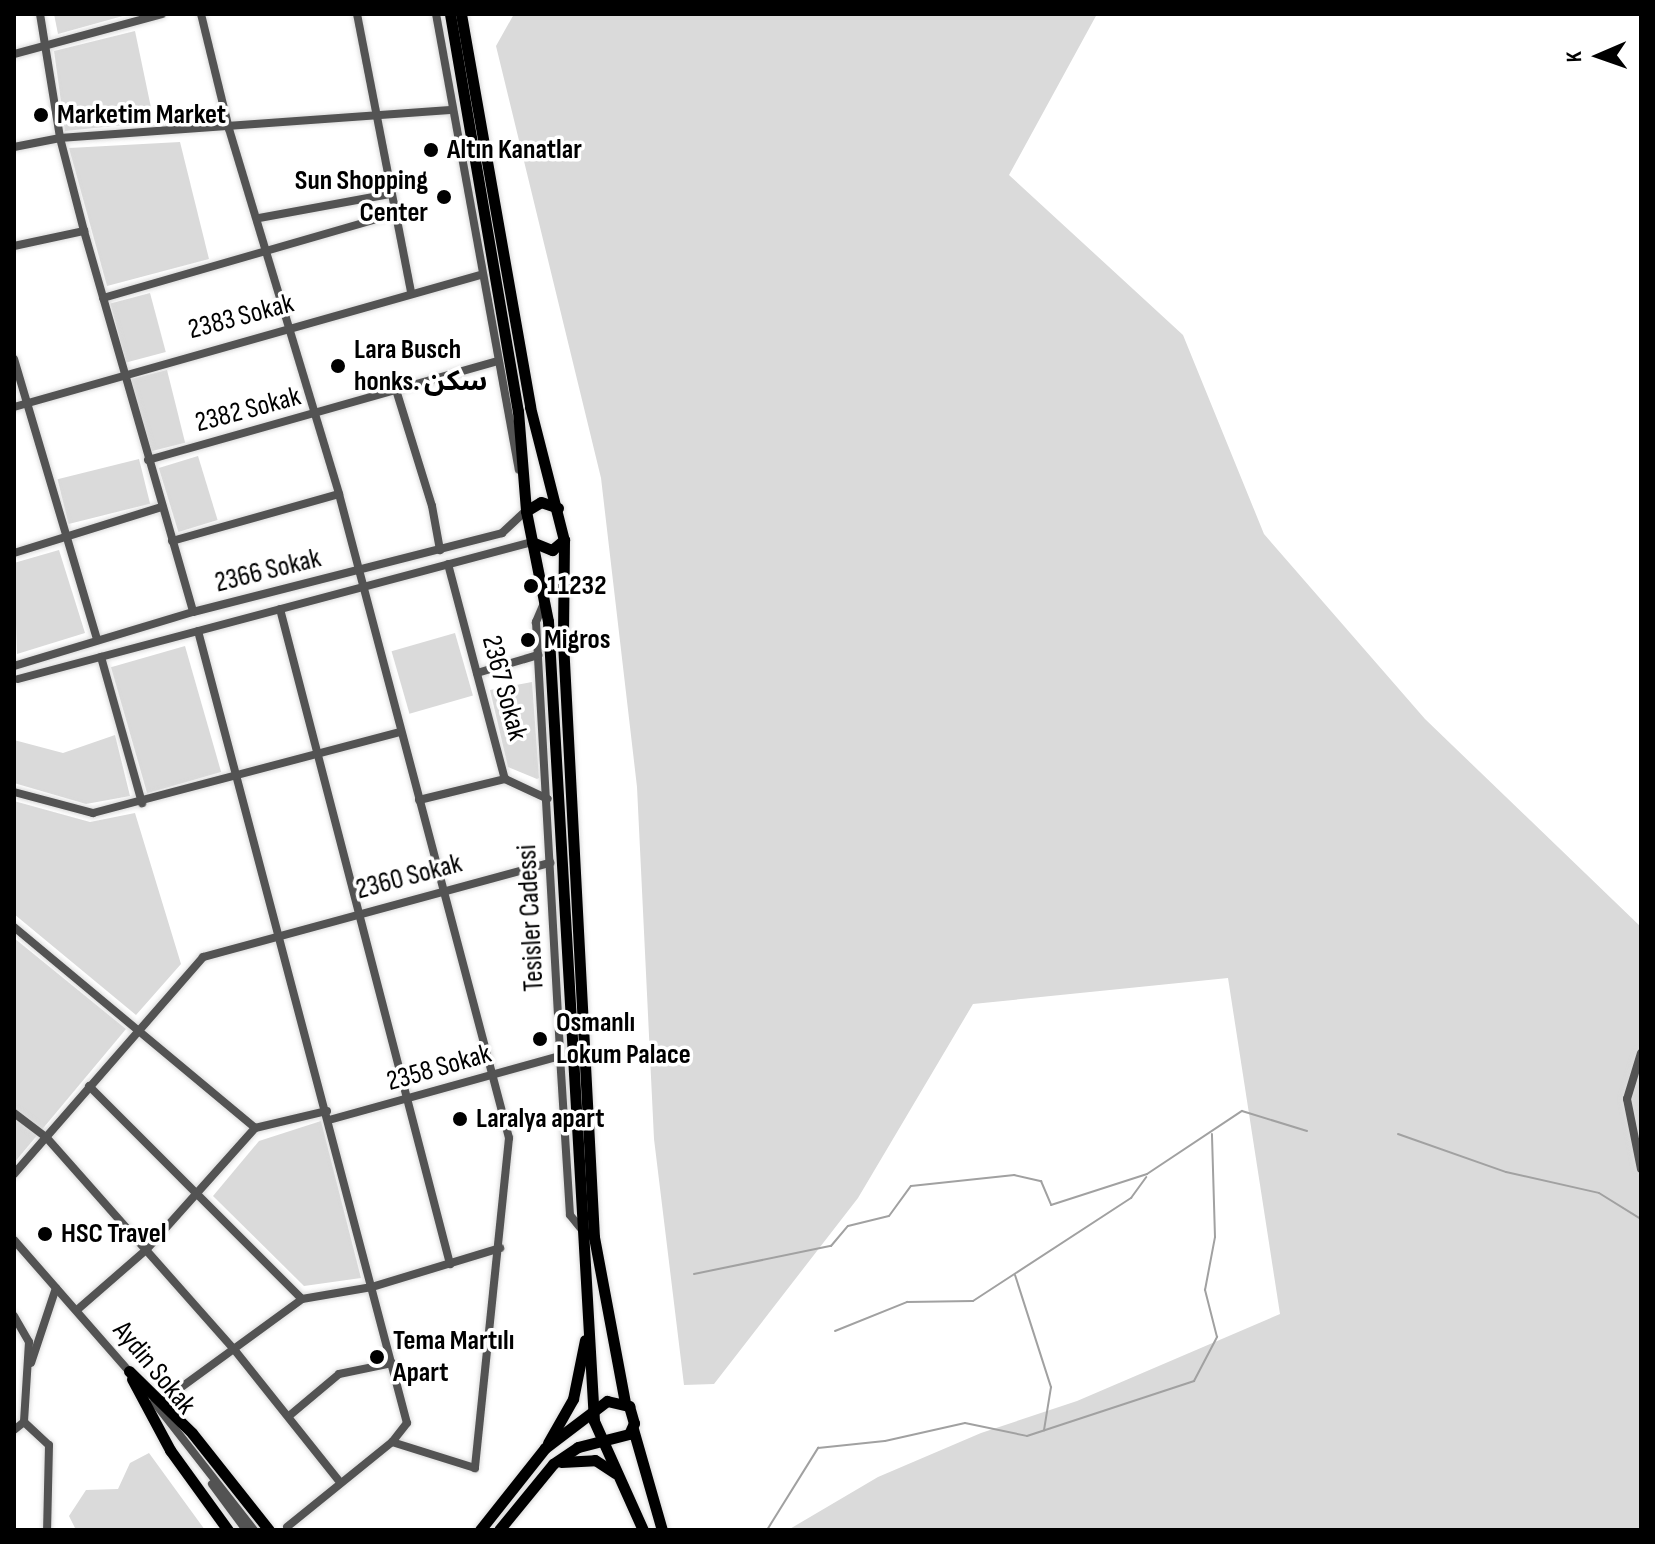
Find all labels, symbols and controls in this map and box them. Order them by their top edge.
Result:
north arrow [1559,16,1639,96]
text: K [1561,51,1588,63]
place label: Marketim Market [57,98,226,132]
marker: Marketim Market [32,106,50,124]
place label: Altın Kanatlar [447,133,582,167]
marker: Altın Kanatlar [422,141,440,159]
place label: Sun Shopping Center [295,164,428,230]
marker: Sun Shopping Center [435,188,453,206]
street label: 2383 Sokak [185,287,297,347]
place label: Lara Busch honks. سكن [354,333,487,399]
marker: Lara Busch honks. سكن [329,357,347,375]
street label: 2382 Sokak [192,380,304,440]
street label: 2366 Sokak [212,542,324,600]
place label: 11232 [547,569,606,603]
marker: 11232 [522,577,540,595]
place label: Migros [544,623,610,657]
marker: Migros [519,631,537,649]
street label: 2367 Sokak [474,632,534,744]
street label: Tesisler Cadessi [510,844,552,992]
street label: 2360 Sokak [352,847,466,907]
place label: Osmanlı Lokum Palace [556,1006,691,1072]
marker: Osmanlı Lokum Palace [531,1030,549,1048]
street label: 2358 Sokak [383,1037,495,1099]
place label: Laralya apart [476,1102,605,1136]
marker: Laralya apart [451,1110,469,1128]
place label: HSC Travel [61,1217,166,1251]
marker: HSC Travel [36,1225,54,1243]
street label: Aydin Sokak [105,1315,203,1421]
place label: Tema Martılı Apart [393,1324,514,1390]
marker: Tema Martılı Apart [368,1348,386,1366]

